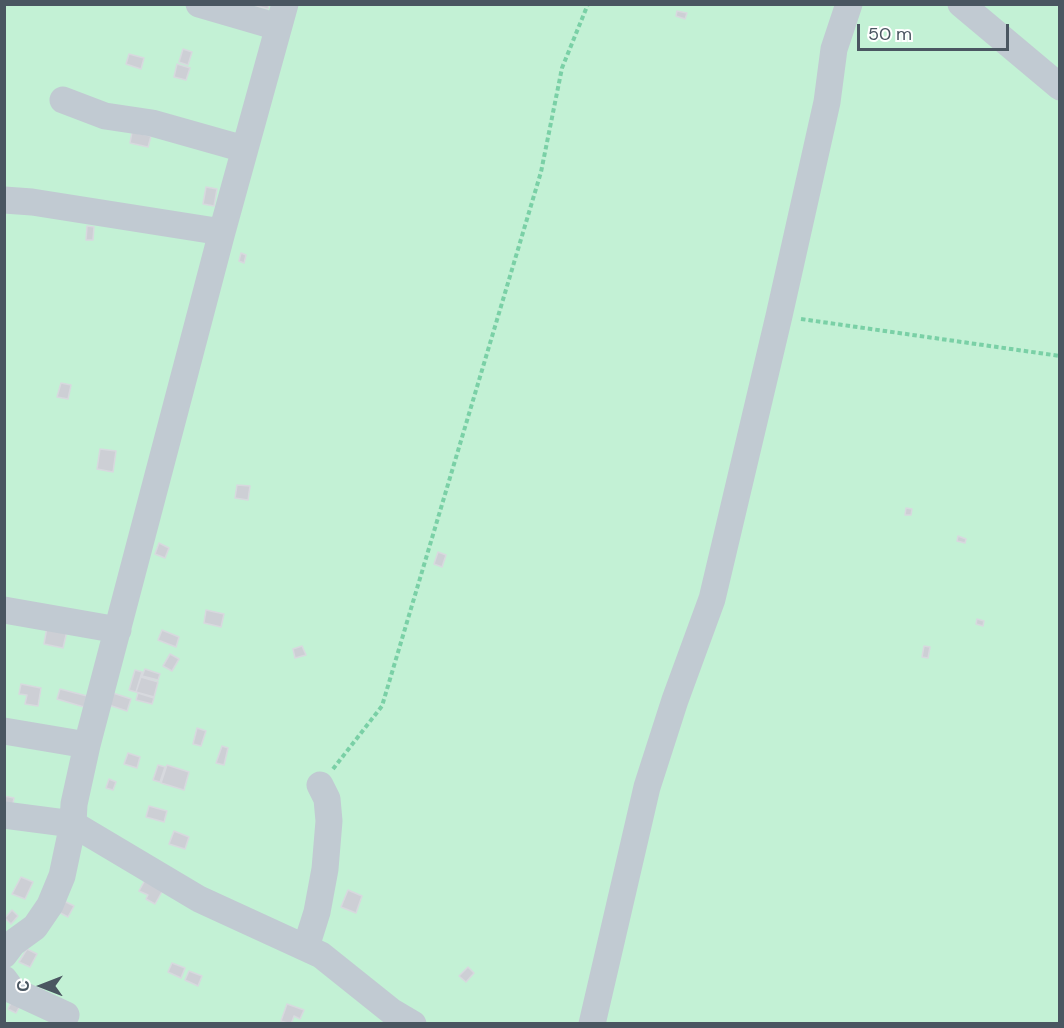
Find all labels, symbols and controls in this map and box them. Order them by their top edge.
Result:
scale bar [860,12,1012,50]
text: 50 m [868,22,912,46]
north arrow [12,956,72,1016]
text: С [13,980,34,992]

